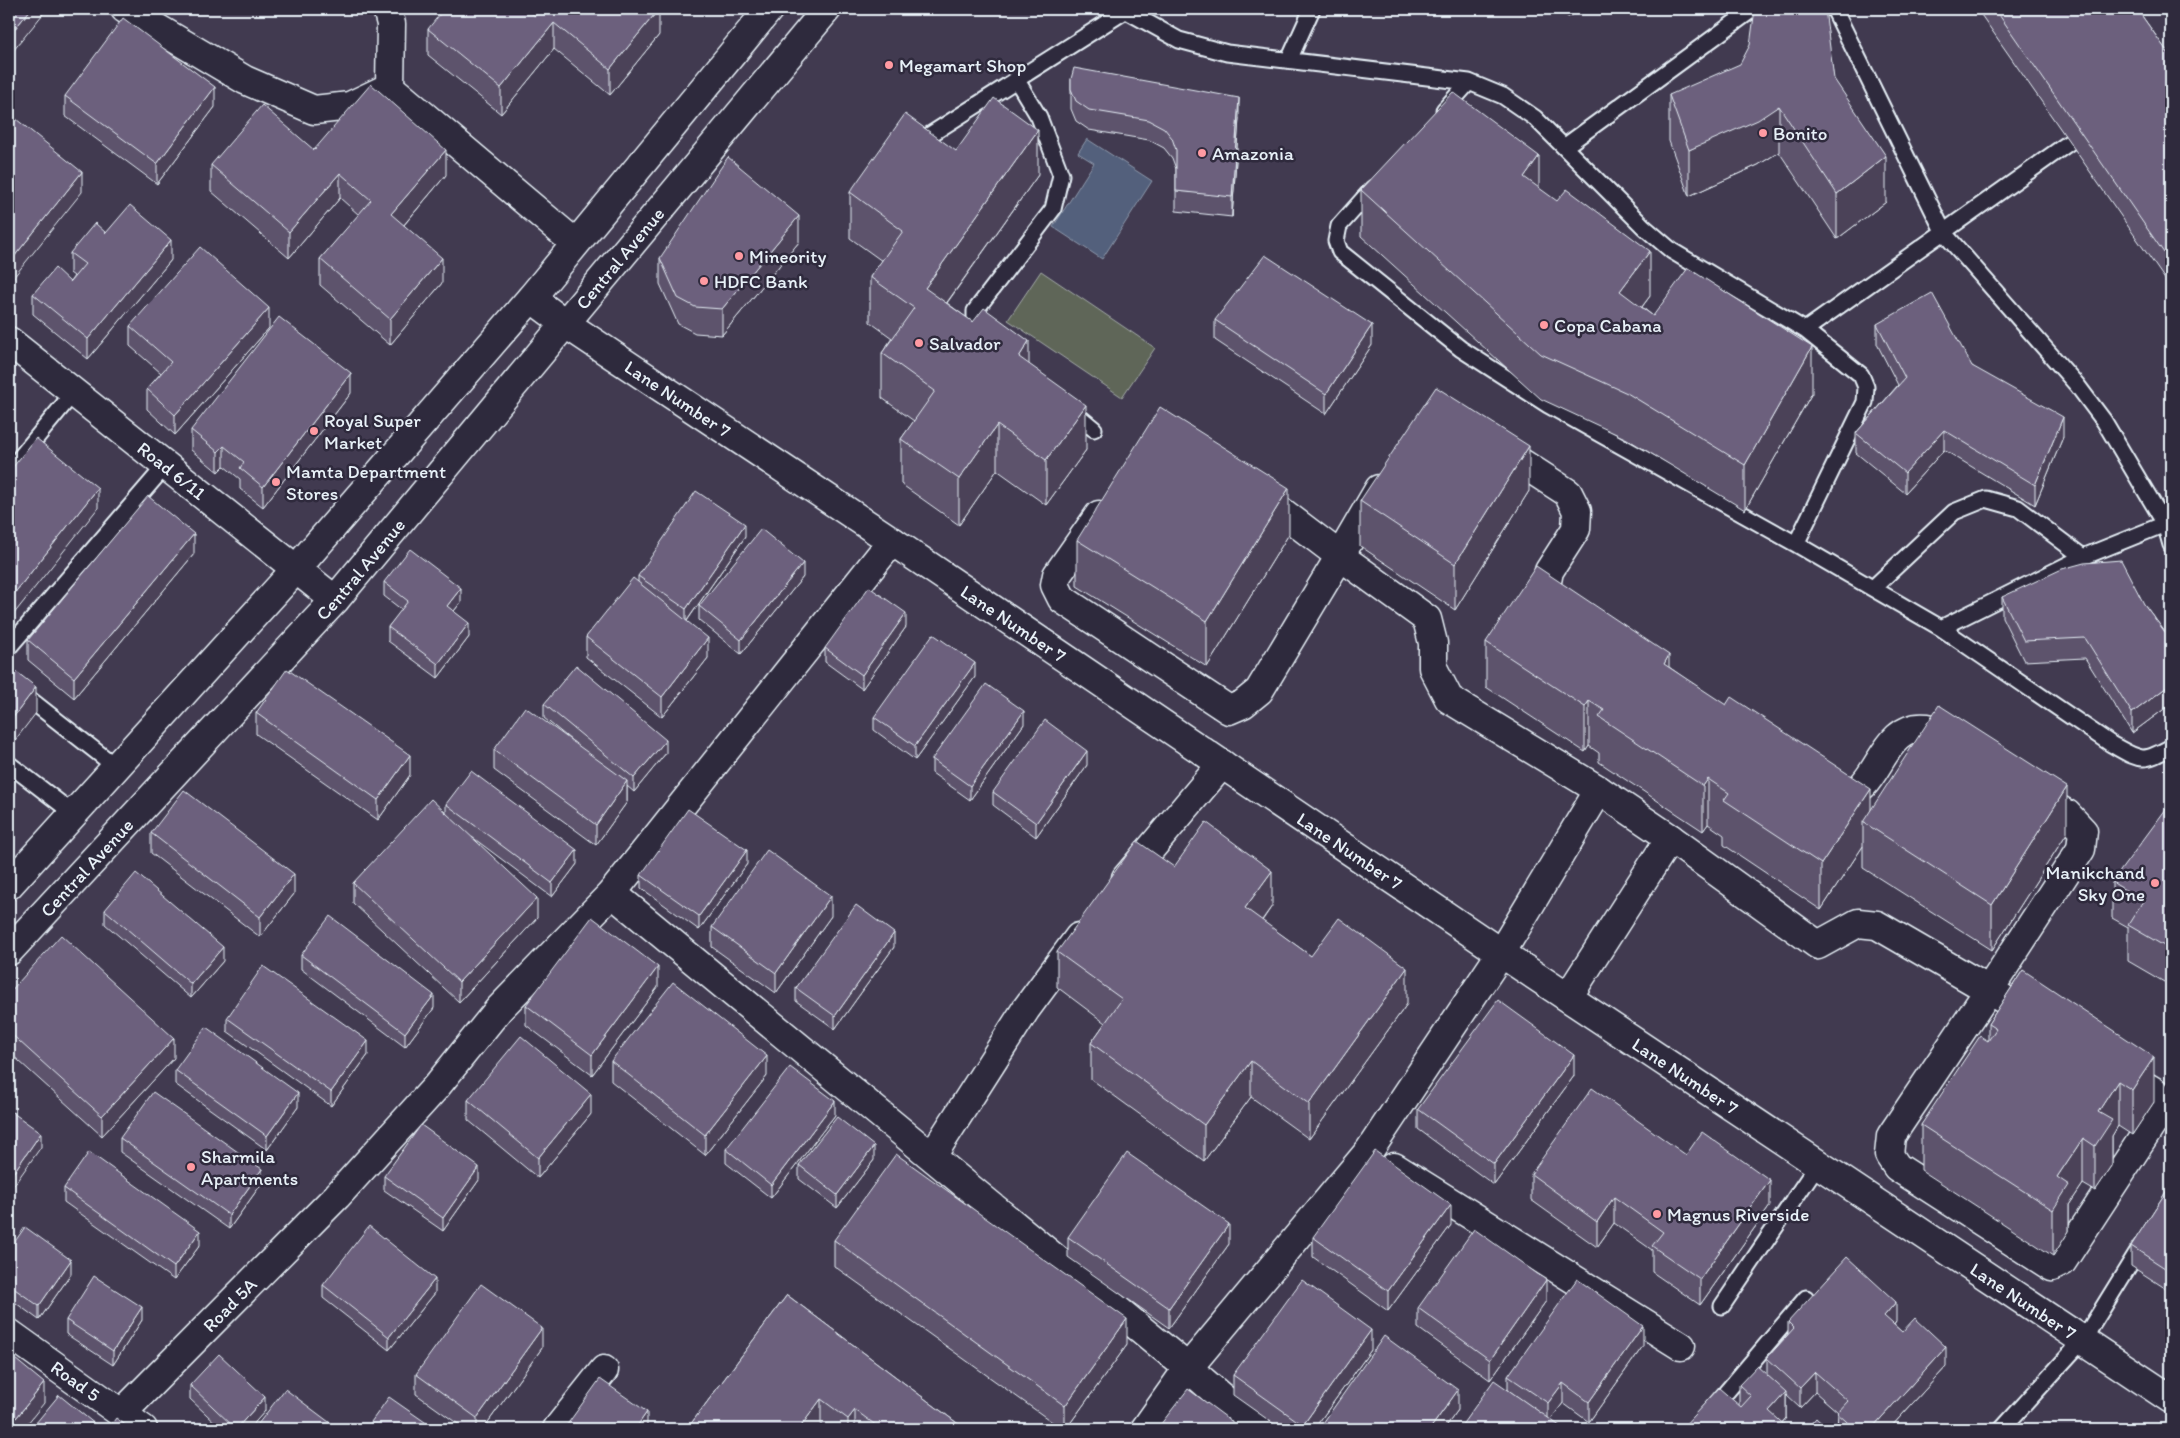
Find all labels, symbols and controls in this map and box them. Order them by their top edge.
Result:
place label: Megamart Shop [899,54,1026,77]
marker: Megamart Shop [883,59,895,71]
place label: Bonito [1773,122,1827,145]
marker: Bonito [1757,127,1769,139]
place label: Amazonia [1212,142,1294,165]
marker: Amazonia [1196,147,1208,159]
street label: Central Avenue [571,202,669,314]
place label: Mineority [749,245,826,268]
marker: Mineority [733,250,745,262]
place label: HDFC Bank [714,270,808,293]
marker: HDFC Bank [698,275,710,287]
place label: Copa Cabana [1554,314,1662,337]
marker: Copa Cabana [1538,319,1550,331]
place label: Salvador [929,332,1001,355]
marker: Salvador [913,337,925,349]
street label: Lane Number 7 [620,355,735,442]
place label: Royal Super Market [324,409,421,454]
marker: Royal Super Market [308,425,320,437]
street label: Road 6/11 [133,437,211,505]
place label: Mamta Department Stores [286,460,446,505]
marker: Mamta Department Stores [270,476,282,488]
street label: Central Avenue [311,514,410,625]
street label: Lane Number 7 [956,580,1070,668]
street label: Lane Number 7 [1292,807,1407,895]
street label: Central Avenue [36,814,138,922]
place label: Manikchand Sky One [2045,861,2146,906]
marker: Manikchand Sky One [2149,877,2161,889]
street label: Lane Number 7 [1628,1033,1742,1120]
place label: Sharmila Apartments [201,1145,298,1190]
marker: Sharmila Apartments [185,1161,197,1173]
place label: Magnus Riverside [1667,1203,1809,1226]
marker: Magnus Riverside [1651,1208,1663,1220]
street label: Lane Number 7 [1966,1258,2080,1345]
street label: Road 5A [198,1273,262,1337]
street label: Road 5 [46,1356,105,1407]

